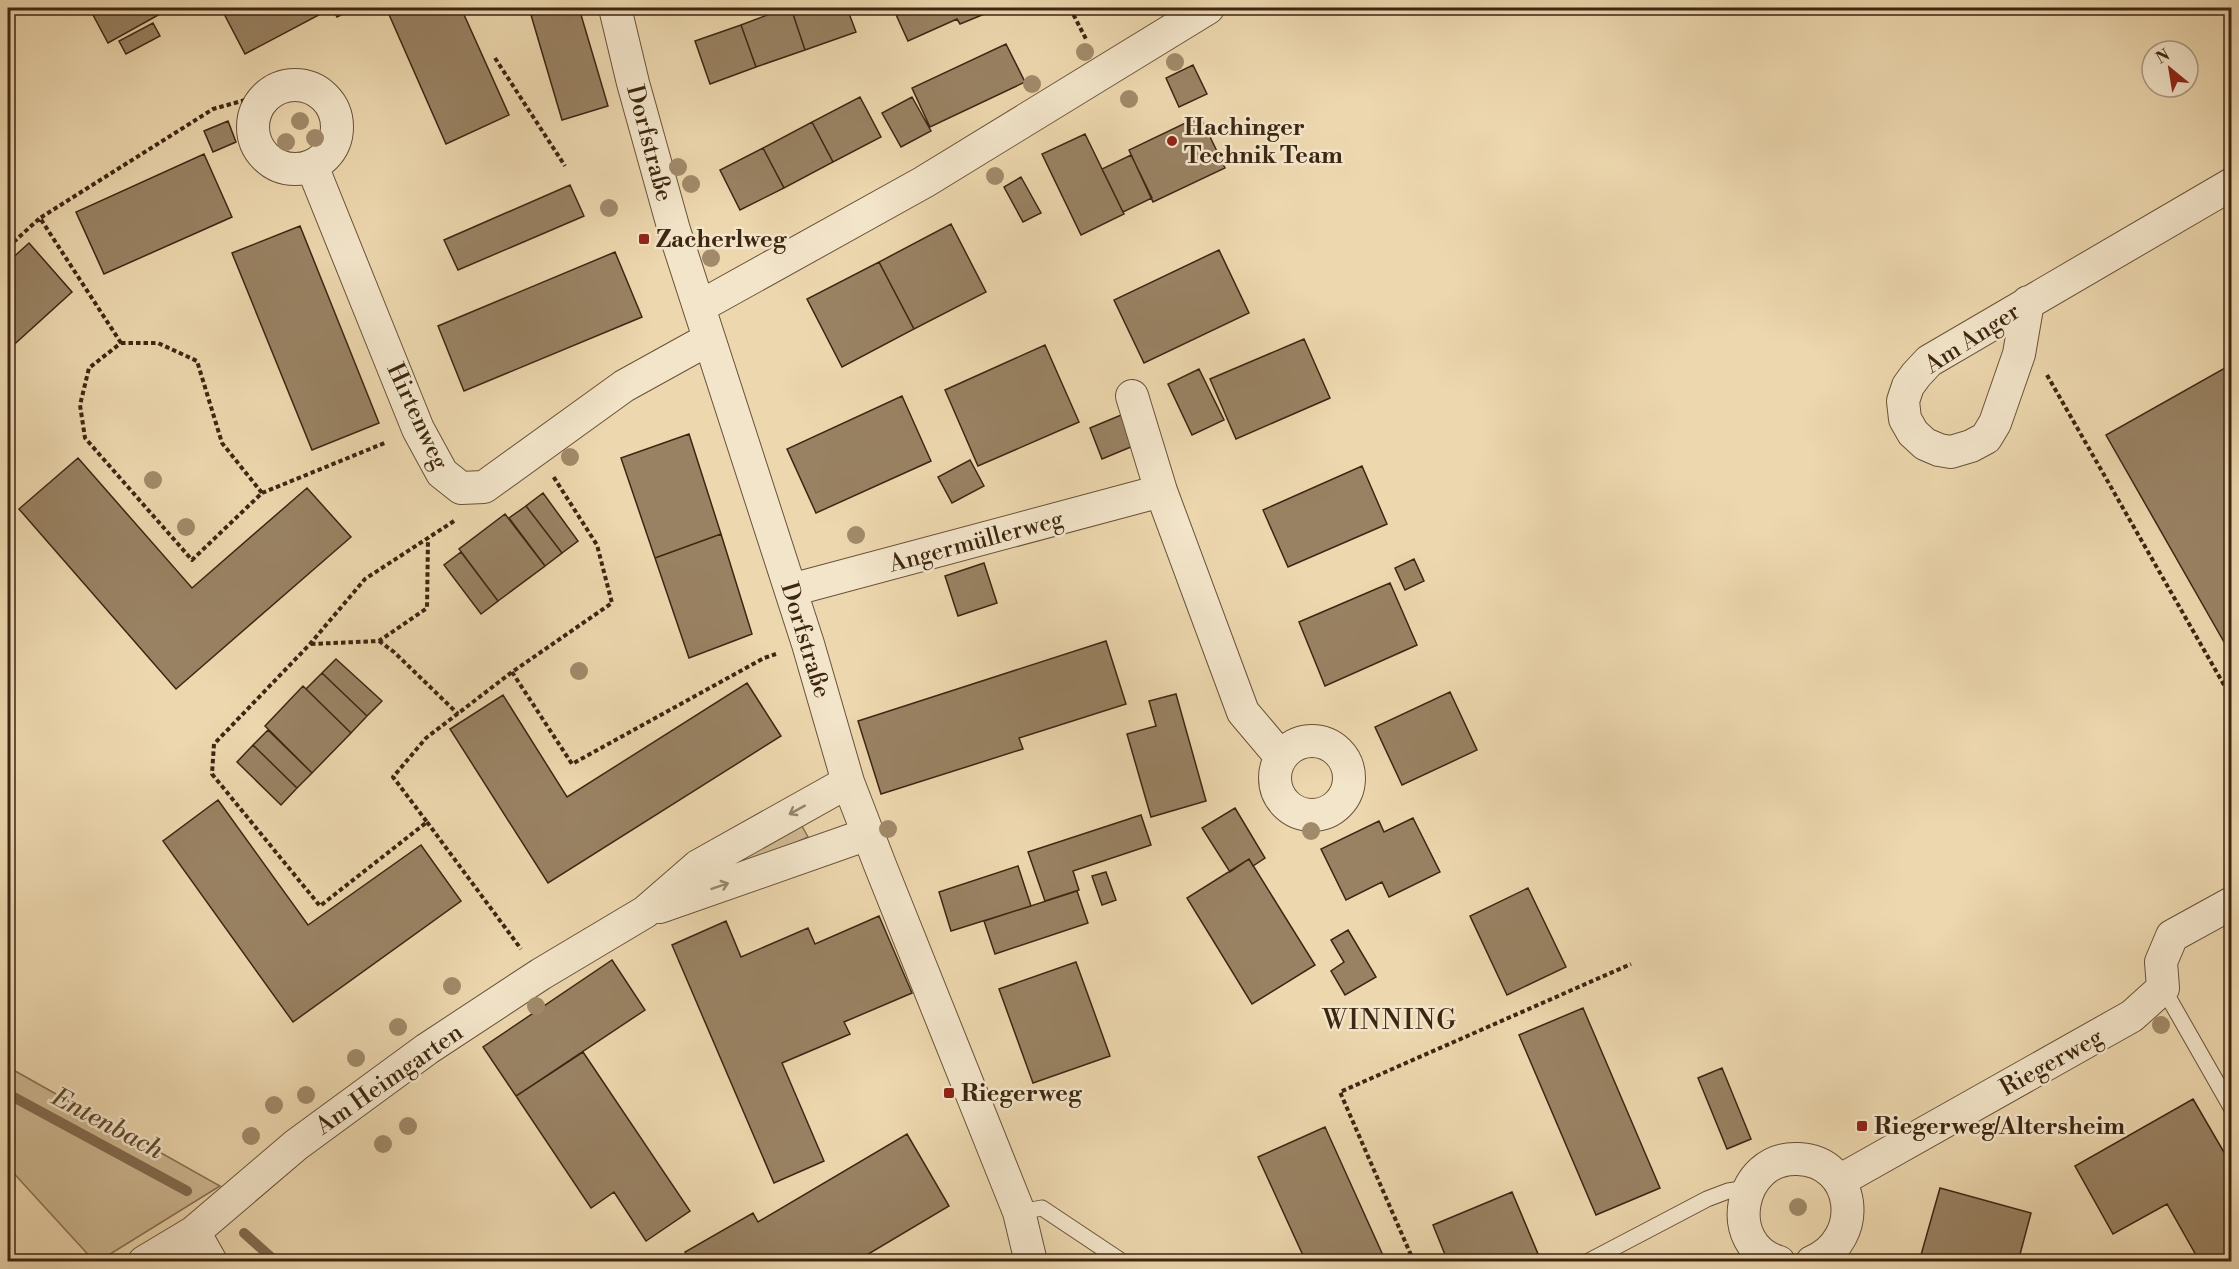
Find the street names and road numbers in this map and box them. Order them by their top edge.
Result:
street label: Dorfstraße [619,82,679,205]
street label: Am Anger [1918,297,2026,381]
street label: Hirtenweg [379,358,455,475]
street label: Angermüllerweg [885,504,1067,580]
street label: Dorfstraße [773,579,837,702]
street label: Am Heimgarten [309,1018,469,1142]
street label: Riegerweg [1995,1022,2109,1103]

